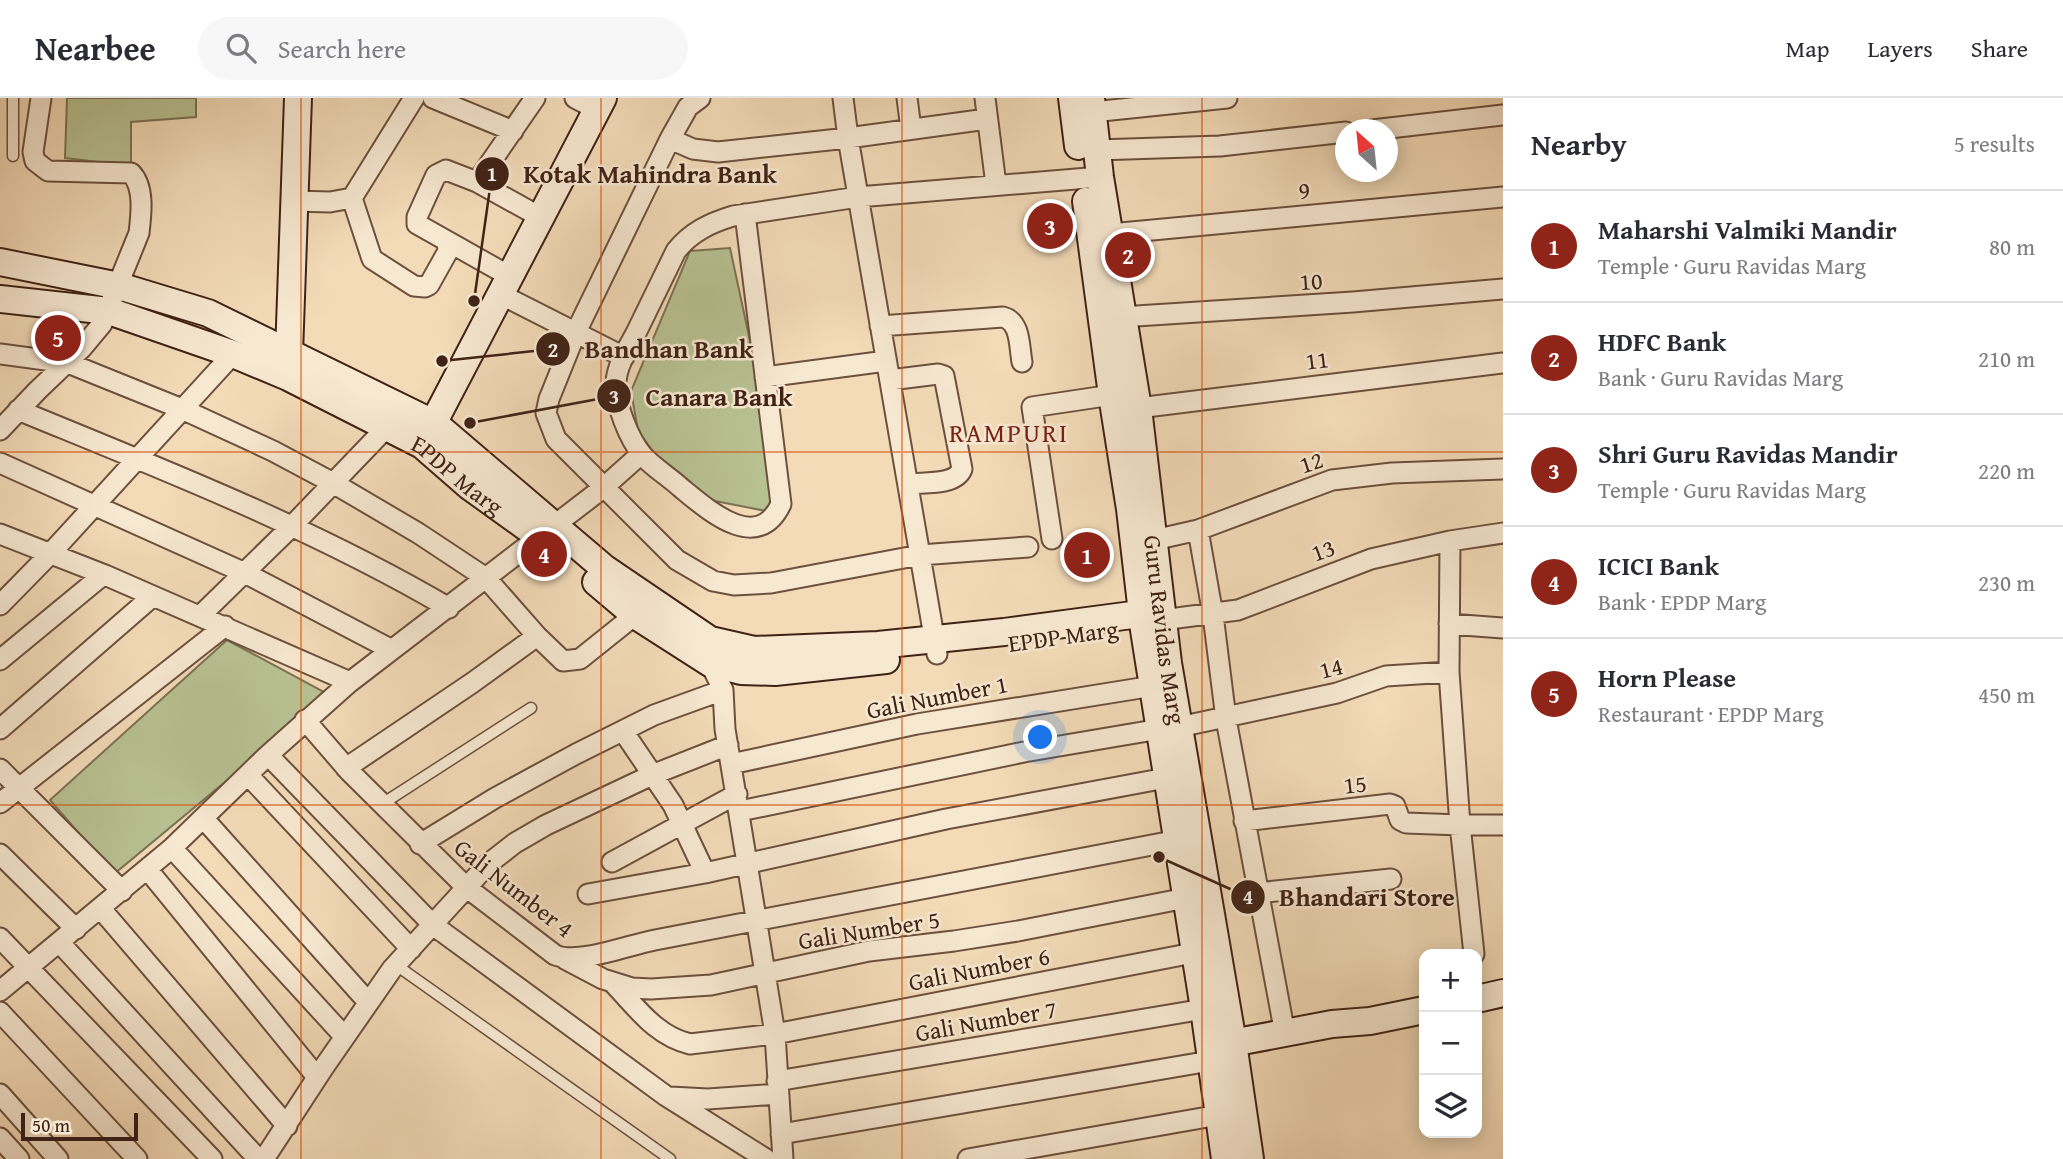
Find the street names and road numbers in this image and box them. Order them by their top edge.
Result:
street label: 9 [1296,172,1312,208]
street label: 10 [1298,263,1324,299]
street label: 11 [1303,341,1331,379]
street label: EPDP Marg [406,425,511,523]
street label: 12 [1295,442,1327,482]
street label: 13 [1306,530,1340,570]
street label: Guru Ravidas Marg [1136,533,1196,727]
street label: EPDP Marg [1006,611,1120,661]
street label: 14 [1316,648,1346,688]
street label: Gali Number 1 [863,666,1011,728]
street label: 15 [1342,765,1368,803]
street label: Gali Number 4 [447,830,581,946]
street label: Gali Number 5 [796,902,942,958]
street label: Gali Number 6 [905,938,1053,1000]
street label: Gali Number 7 [913,991,1059,1051]

